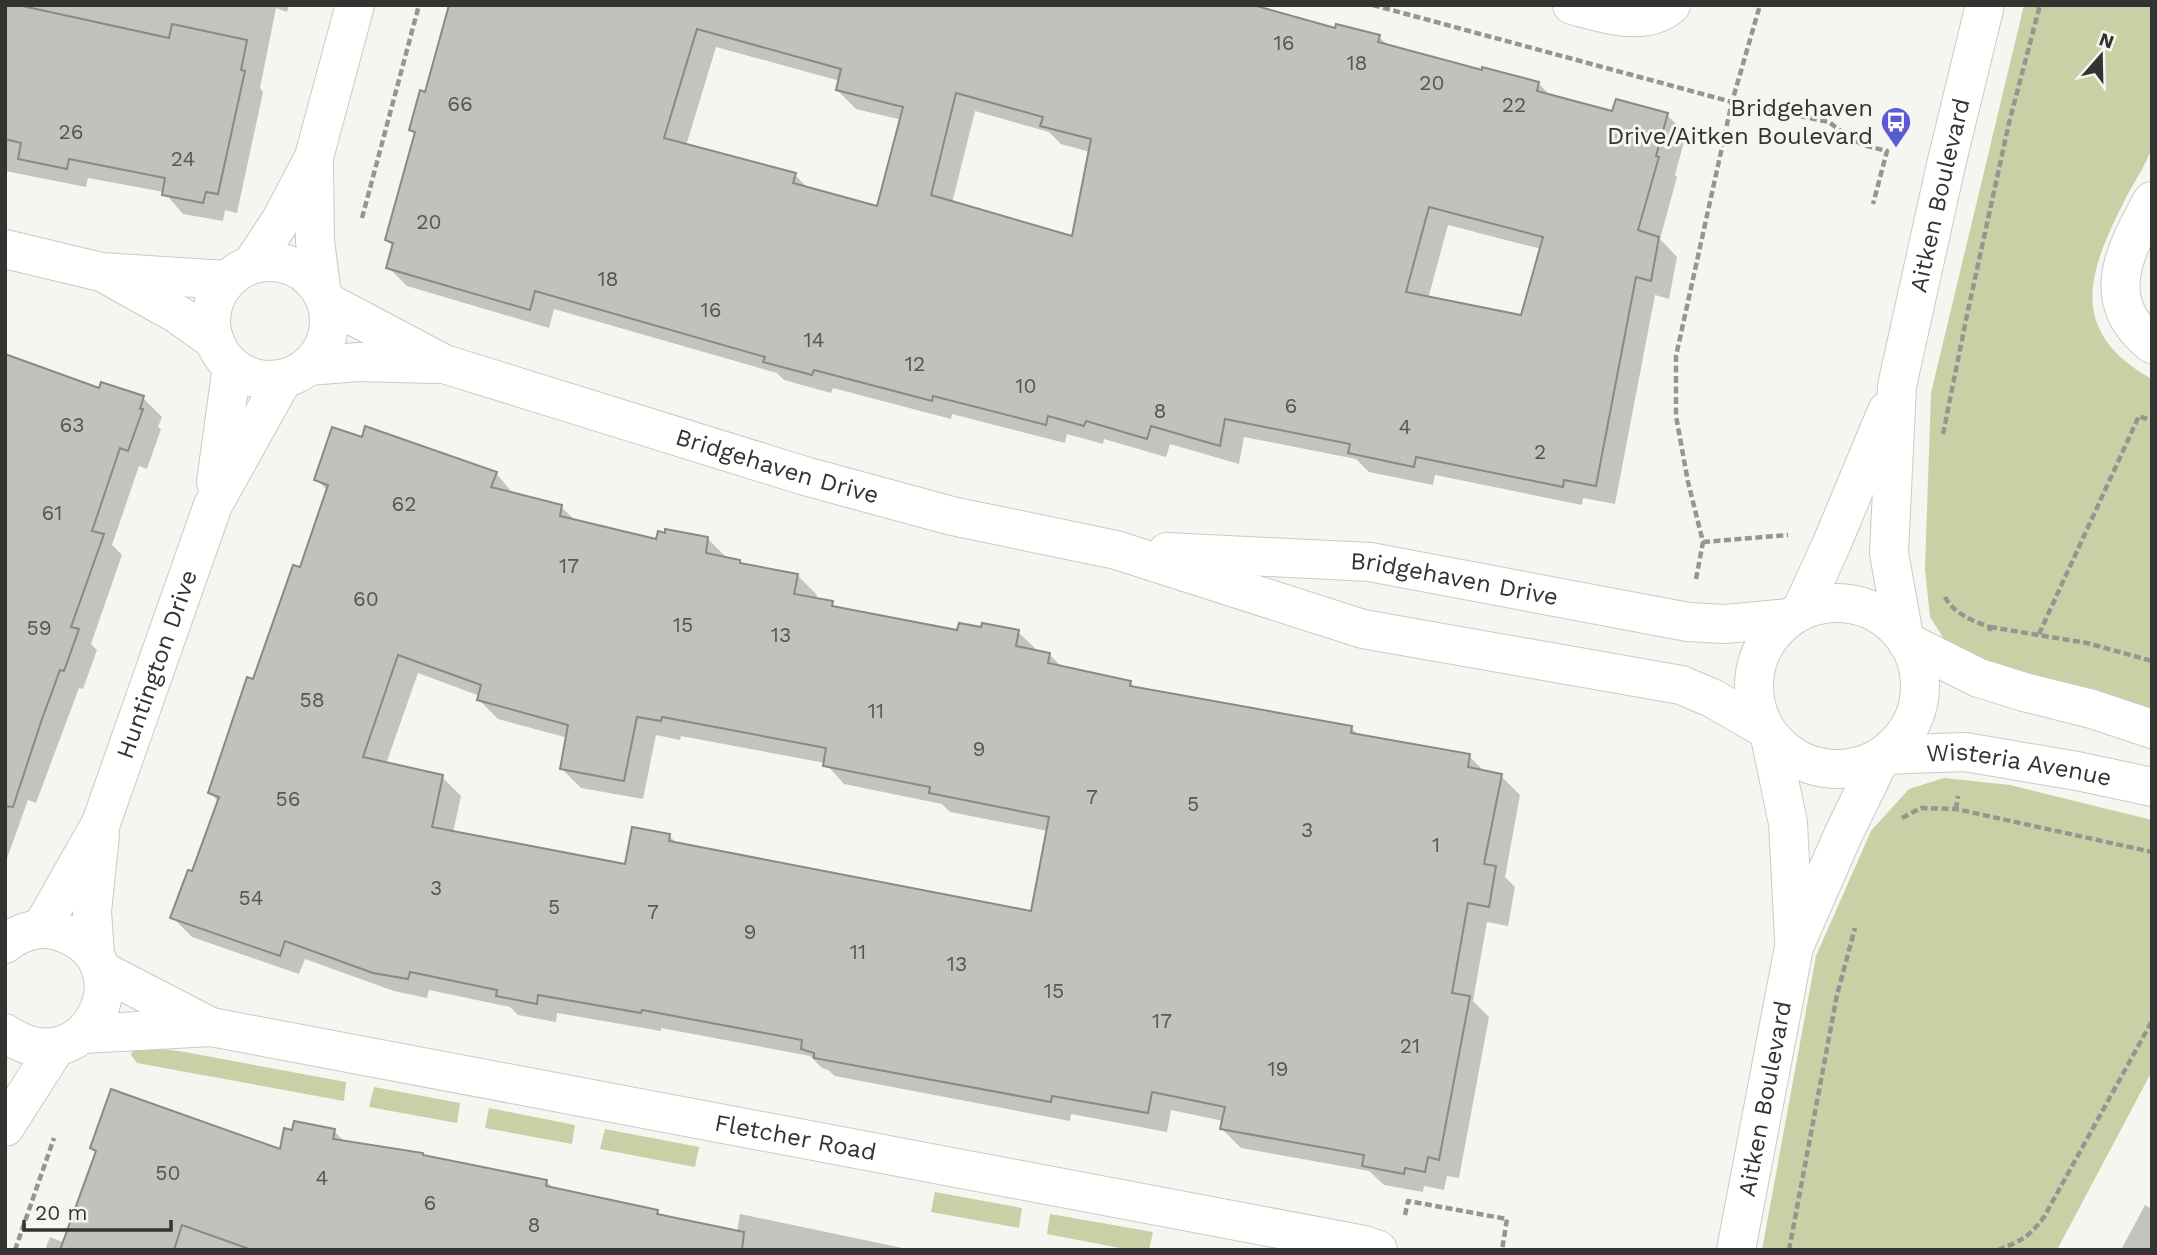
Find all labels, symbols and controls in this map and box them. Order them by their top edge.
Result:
north arrow [2066,21,2136,91]
text: N [2096,27,2117,54]
house number: 16 [1274,30,1294,55]
house number: 18 [1346,50,1368,75]
house number: 20 [1419,70,1445,95]
house number: 66 [447,91,473,116]
house number: 22 [1502,92,1526,117]
place label: Bridgehaven Drive/Aitken Boulevard [1607,94,1873,150]
street label: Aitken Boulevard [1904,95,1976,295]
bus stop icon: Bridgehaven Drive/Aitken Boulevard [1879,105,1913,149]
house number: 26 [58,119,84,144]
house number: 24 [171,146,195,171]
house number: 20 [416,209,442,234]
house number: 18 [597,266,619,291]
house number: 16 [701,297,721,322]
house number: 14 [803,327,825,352]
house number: 12 [905,351,925,376]
house number: 10 [1015,373,1037,398]
house number: 6 [1285,393,1297,418]
house number: 8 [1154,398,1166,423]
house number: 63 [59,412,85,437]
house number: 4 [1399,414,1411,439]
street label: Bridgehaven Drive [672,423,882,509]
house number: 2 [1534,439,1546,464]
house number: 62 [391,491,417,516]
house number: 61 [42,500,62,525]
street label: Bridgehaven Drive [1350,547,1560,611]
house number: 17 [559,553,579,578]
street label: Huntington Drive [111,566,203,763]
house number: 60 [353,586,379,611]
house number: 15 [673,612,693,637]
house number: 59 [26,615,52,640]
house number: 13 [771,622,791,647]
house number: 58 [299,687,325,712]
house number: 11 [868,698,884,723]
house number: 9 [973,736,985,761]
street label: Wisteria Avenue [1926,738,2114,792]
house number: 7 [1086,784,1098,809]
house number: 56 [276,786,301,811]
house number: 5 [1187,791,1199,816]
house number: 3 [1301,817,1313,842]
house number: 1 [1432,832,1440,857]
house number: 3 [430,875,442,900]
house number: 54 [238,885,264,910]
house number: 5 [548,894,560,919]
house number: 7 [647,899,659,924]
house number: 9 [744,919,756,944]
house number: 11 [850,939,866,964]
house number: 13 [947,951,967,976]
house number: 15 [1044,978,1064,1003]
street label: Aitken Boulevard [1733,999,1797,1199]
house number: 17 [1152,1008,1172,1033]
house number: 21 [1400,1033,1420,1058]
house number: 19 [1267,1056,1289,1081]
street label: Fletcher Road [712,1109,879,1166]
house number: 50 [155,1160,181,1185]
house number: 4 [316,1165,328,1190]
scale bar [24,1188,172,1232]
house number: 6 [424,1190,436,1215]
text: 20 m [35,1200,87,1225]
house number: 8 [528,1212,540,1237]

